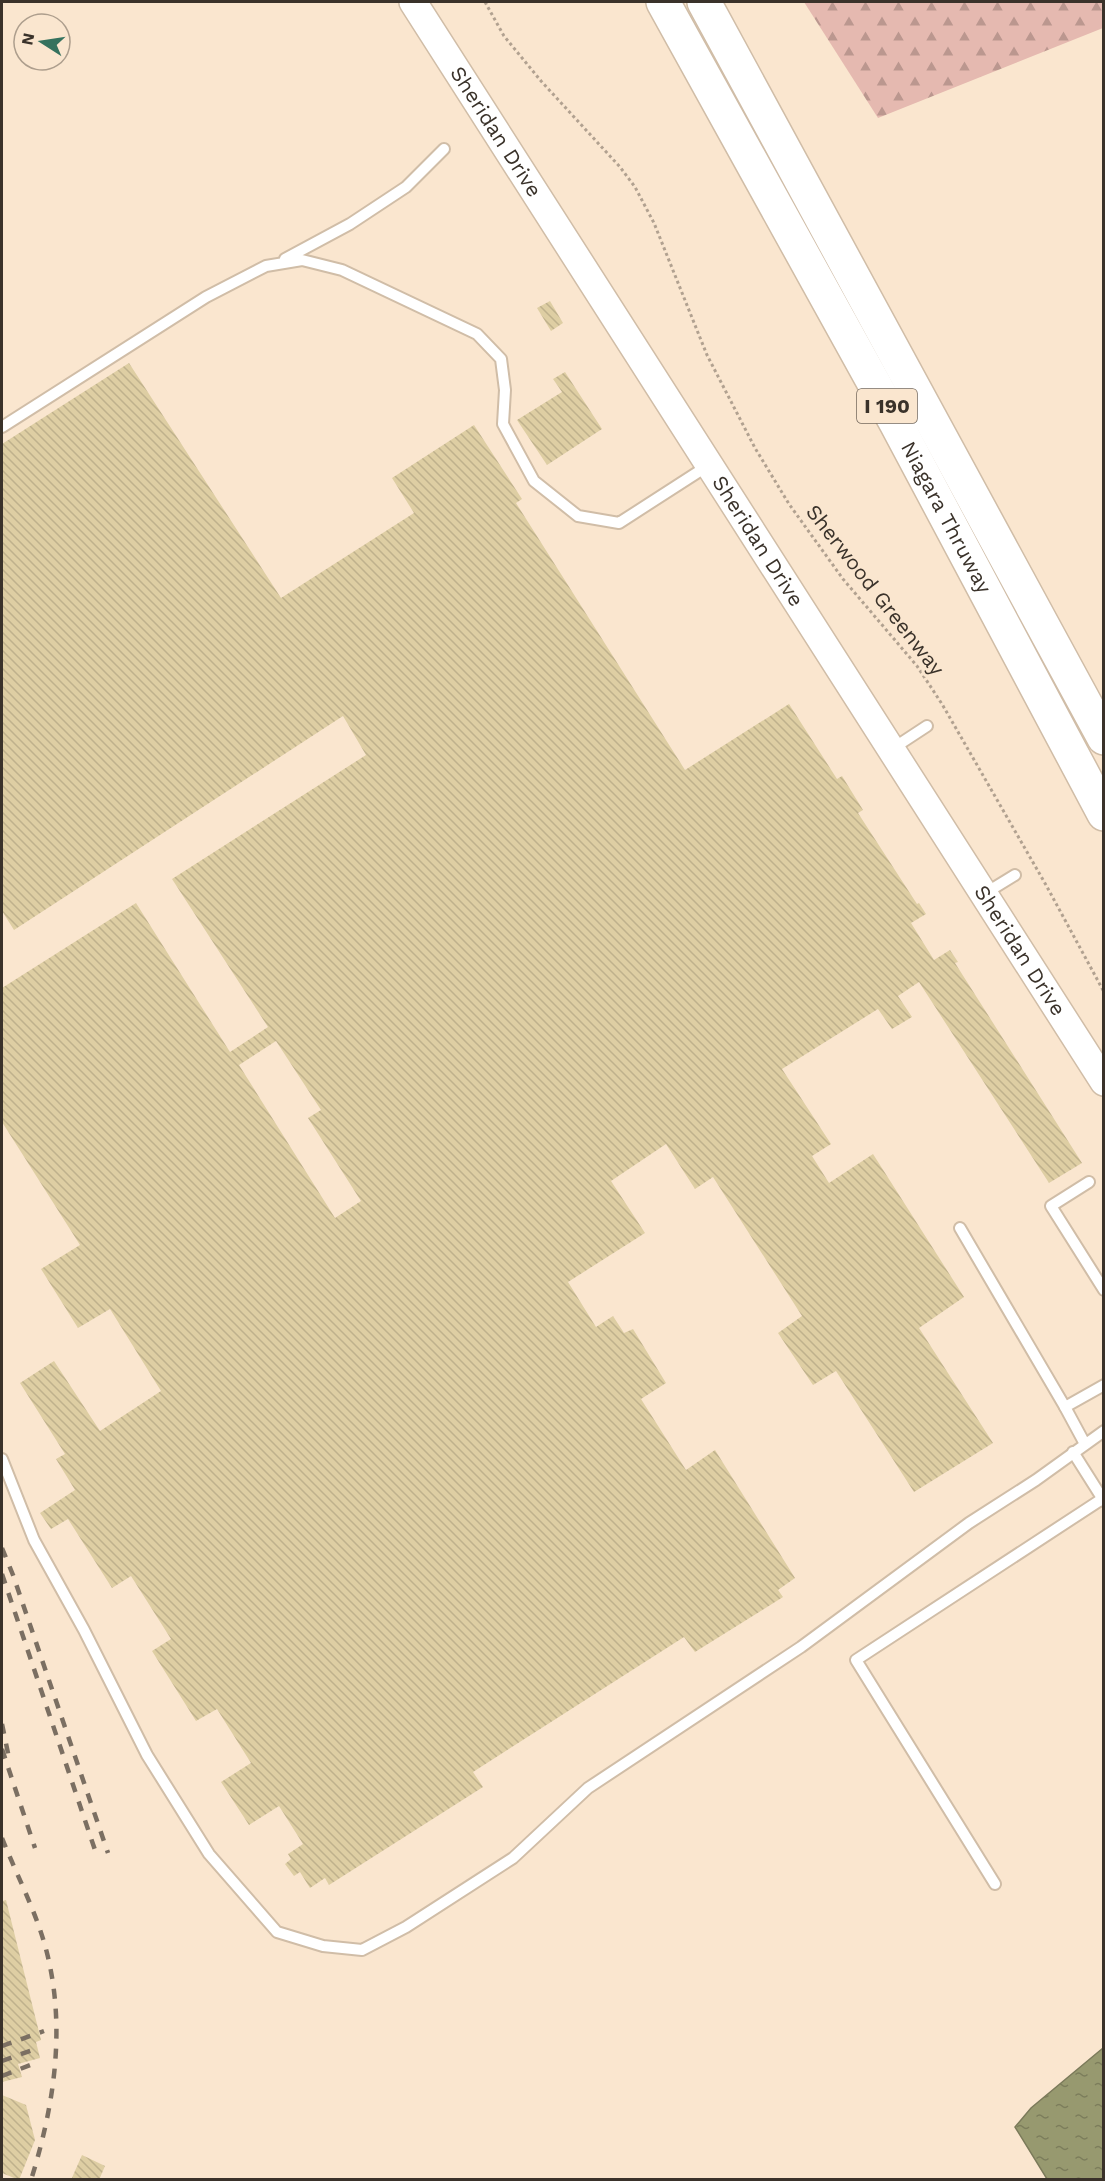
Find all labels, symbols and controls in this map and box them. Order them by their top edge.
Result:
north arrow [12,12,72,72]
text: N [17,31,38,47]
street label: Sheridan Drive [445,61,547,201]
road number: I 190 [857,389,917,423]
street label: Niagara Thruway [896,437,997,597]
street label: Sheridan Drive [707,471,809,611]
street label: Sherwood Greenway [801,499,950,680]
street label: Sheridan Drive [969,880,1071,1020]

